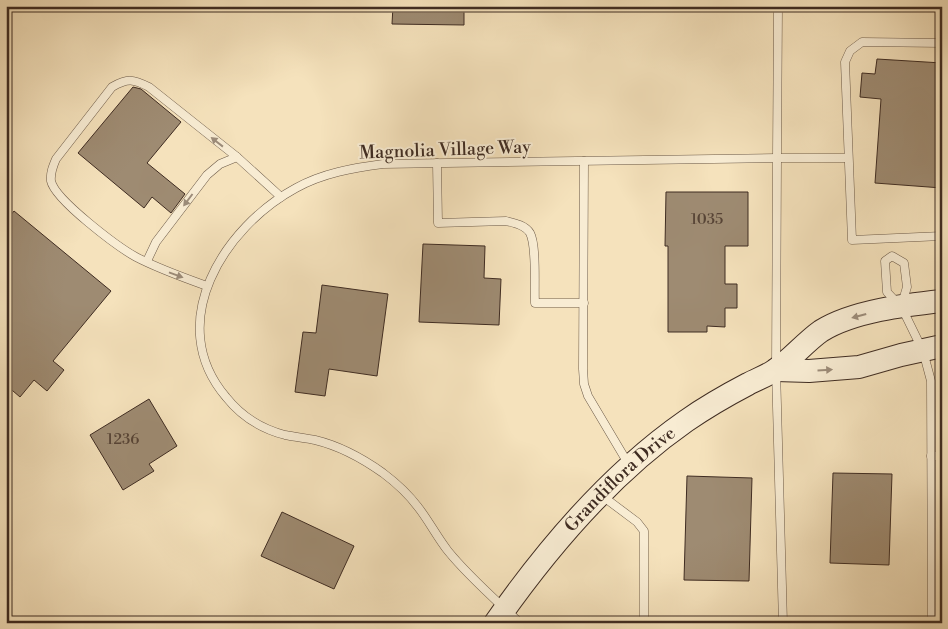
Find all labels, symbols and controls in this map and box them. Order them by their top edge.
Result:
street label: Magnolia Village Way [359,136,531,164]
one-way arrow [211,137,224,147]
one-way arrow [183,193,193,207]
house number: 1035 [691,210,723,229]
one-way arrow [169,271,184,279]
one-way arrow [852,312,867,320]
one-way arrow [817,366,833,374]
street label: Grandiflora Drive [559,421,680,537]
house number: 1236 [107,430,139,449]

